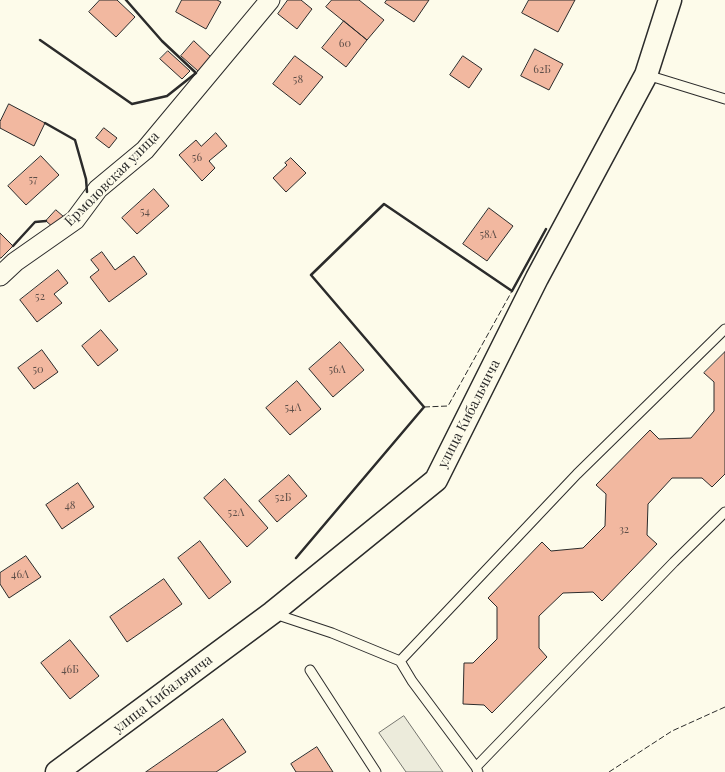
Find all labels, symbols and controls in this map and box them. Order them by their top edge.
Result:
house number: 60 [339,37,351,51]
house number: 62Б [533,63,551,77]
house number: 58 [293,73,303,87]
street label: Ермоловская улица [61,128,163,230]
house number: 56 [192,151,202,165]
house number: 57 [28,173,38,187]
house number: 54 [140,205,150,219]
house number: 58А [479,228,497,242]
house number: 52 [35,290,45,304]
street label: улица Кибальчича [434,357,504,471]
house number: 50 [32,363,44,377]
house number: 56А [328,363,346,377]
house number: 54А [285,401,301,415]
house number: 52Б [275,491,291,505]
house number: 48 [64,499,76,513]
house number: 52А [228,506,244,520]
house number: 32 [619,523,629,537]
house number: 46А [11,568,29,582]
street label: улица Кибальчича [110,651,216,737]
house number: 46Б [61,663,79,677]

